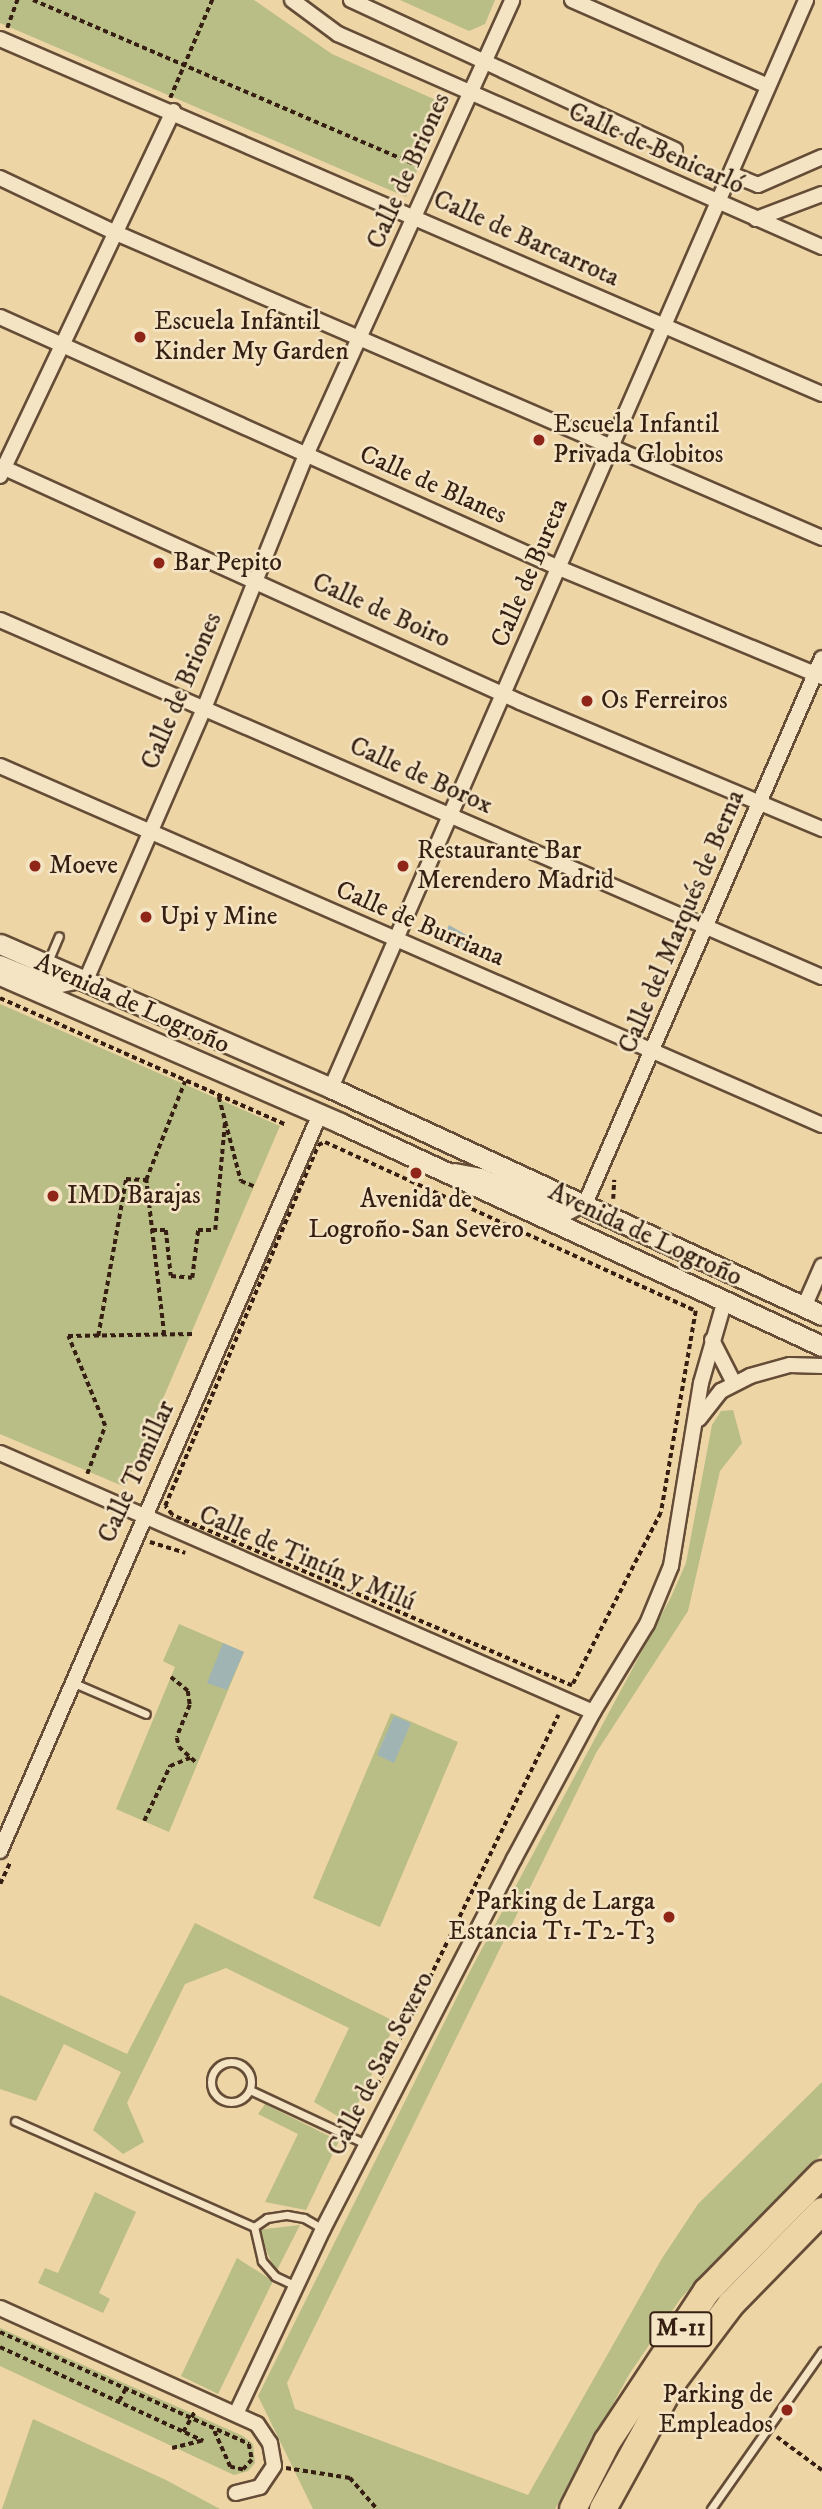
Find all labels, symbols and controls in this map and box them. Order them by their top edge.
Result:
street label: Calle de Briones [361,88,457,254]
street label: Calle de Benicarló [563,96,749,202]
street label: Calle de Barcarrota [428,184,624,294]
place label: Escuela Infantil Kinder My Garden [154,306,349,368]
marker: Escuela Infantil Kinder My Garden [132,329,148,345]
place label: Escuela Infantil Privada Globitos [553,409,724,471]
marker: Escuela Infantil Privada Globitos [531,432,547,448]
street label: Calle de Blanes [355,439,511,531]
street label: Calle de Bureta [485,494,575,652]
place label: Bar Pepito [173,547,282,579]
marker: Bar Pepito [151,555,167,571]
street label: Calle de Boiro [307,567,455,655]
street label: Calle de Briones [135,608,229,774]
place label: Os Ferreiros [601,685,728,717]
marker: Os Ferreiros [579,693,595,709]
street label: Calle de Borox [344,731,498,821]
street label: Calle del Marqués de Berna [612,786,752,1058]
place label: Restaurante Bar Merendero Madrid [417,835,614,896]
place label: Moeve [49,850,118,882]
marker: Moeve [27,858,43,874]
marker: Restaurante Bar Merendero Madrid [395,858,411,874]
street label: Calle de Burriana [331,874,509,974]
place label: Upi y Mine [160,901,278,933]
marker: Upi y Mine [138,909,154,925]
street label: Avenida de Logroño [30,947,234,1061]
marker: Avenida de Logroño-San Severo [408,1165,424,1181]
street label: Avenida de Logroño [543,1177,747,1293]
place label: IMD Barajas [67,1180,201,1212]
place label: Avenida de Logroño-San Severo [308,1184,524,1246]
marker: IMD Barajas [45,1188,61,1204]
street label: Calle Tomillar [92,1396,182,1548]
street label: Calle de Tintín y Milú [194,1499,420,1619]
place label: Parking de Larga Estancia T1-T2-T3 [448,1886,655,1948]
marker: Parking de Larga Estancia T1-T2-T3 [661,1909,677,1925]
street label: Calle de San Severo [321,1967,441,2161]
road number: M-11 [648,2308,714,2350]
place label: Parking de Empleados [658,2379,773,2440]
marker: Parking de Empleados [779,2402,795,2418]

